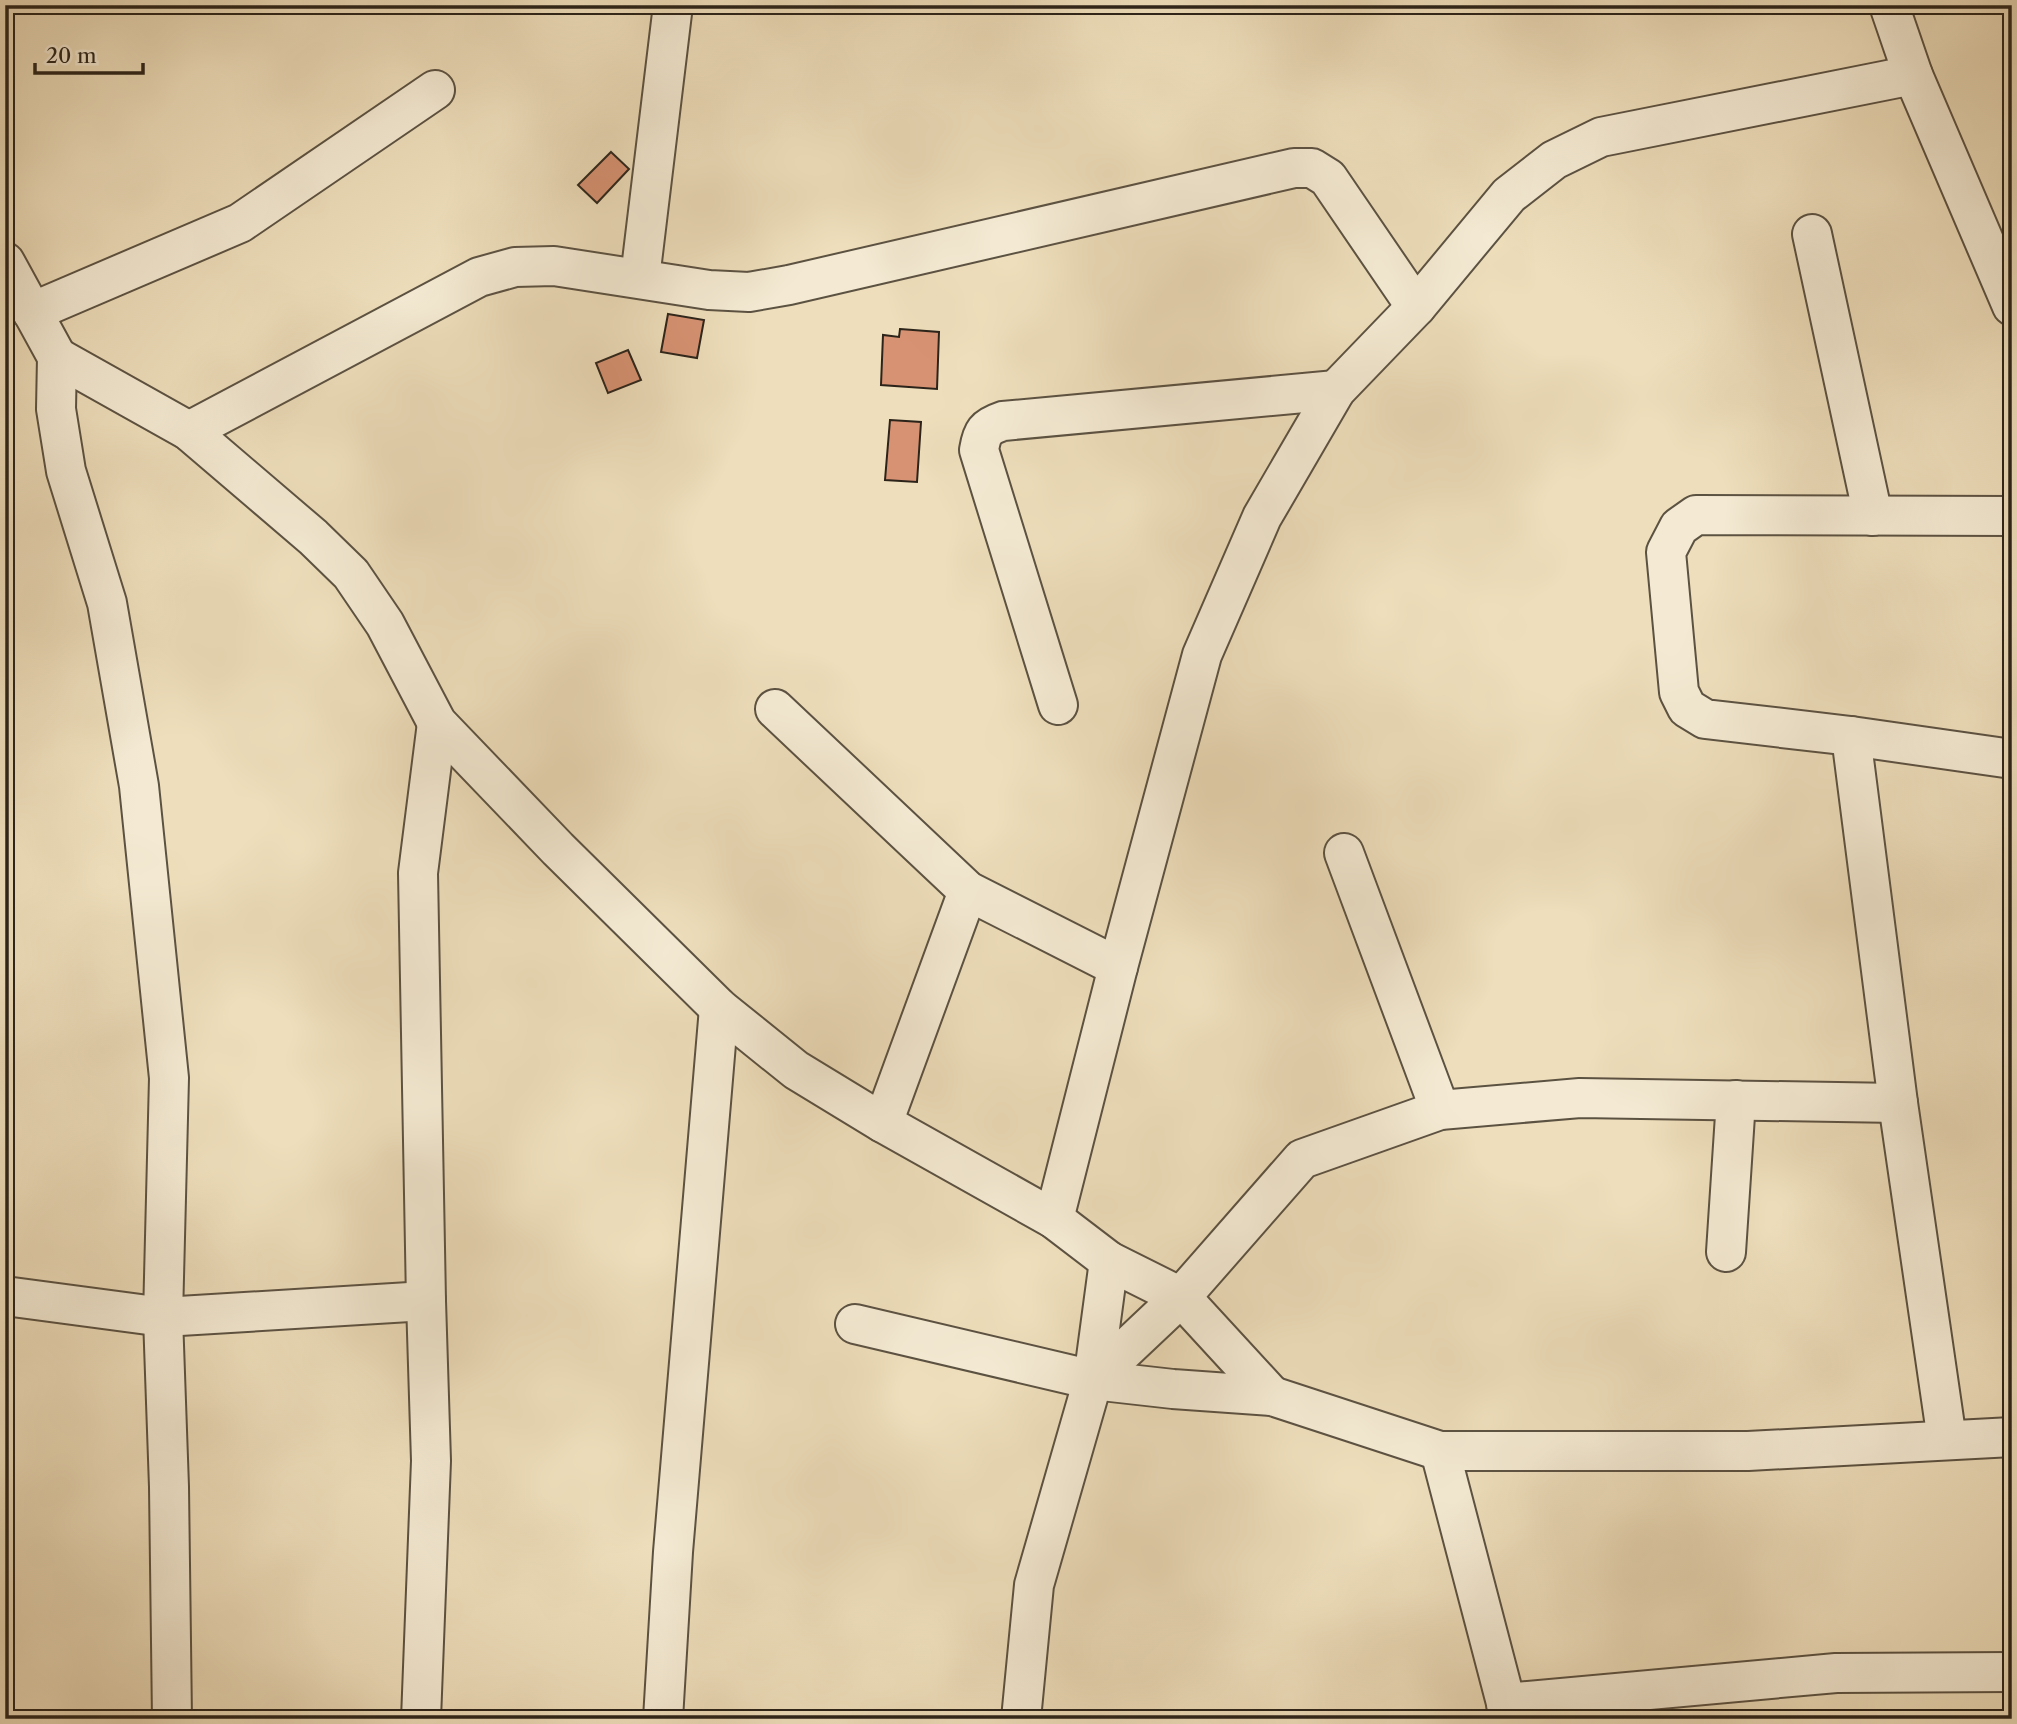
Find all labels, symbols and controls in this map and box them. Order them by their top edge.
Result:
scale bar [35,32,144,76]
text: 20 m [46,43,97,68]

